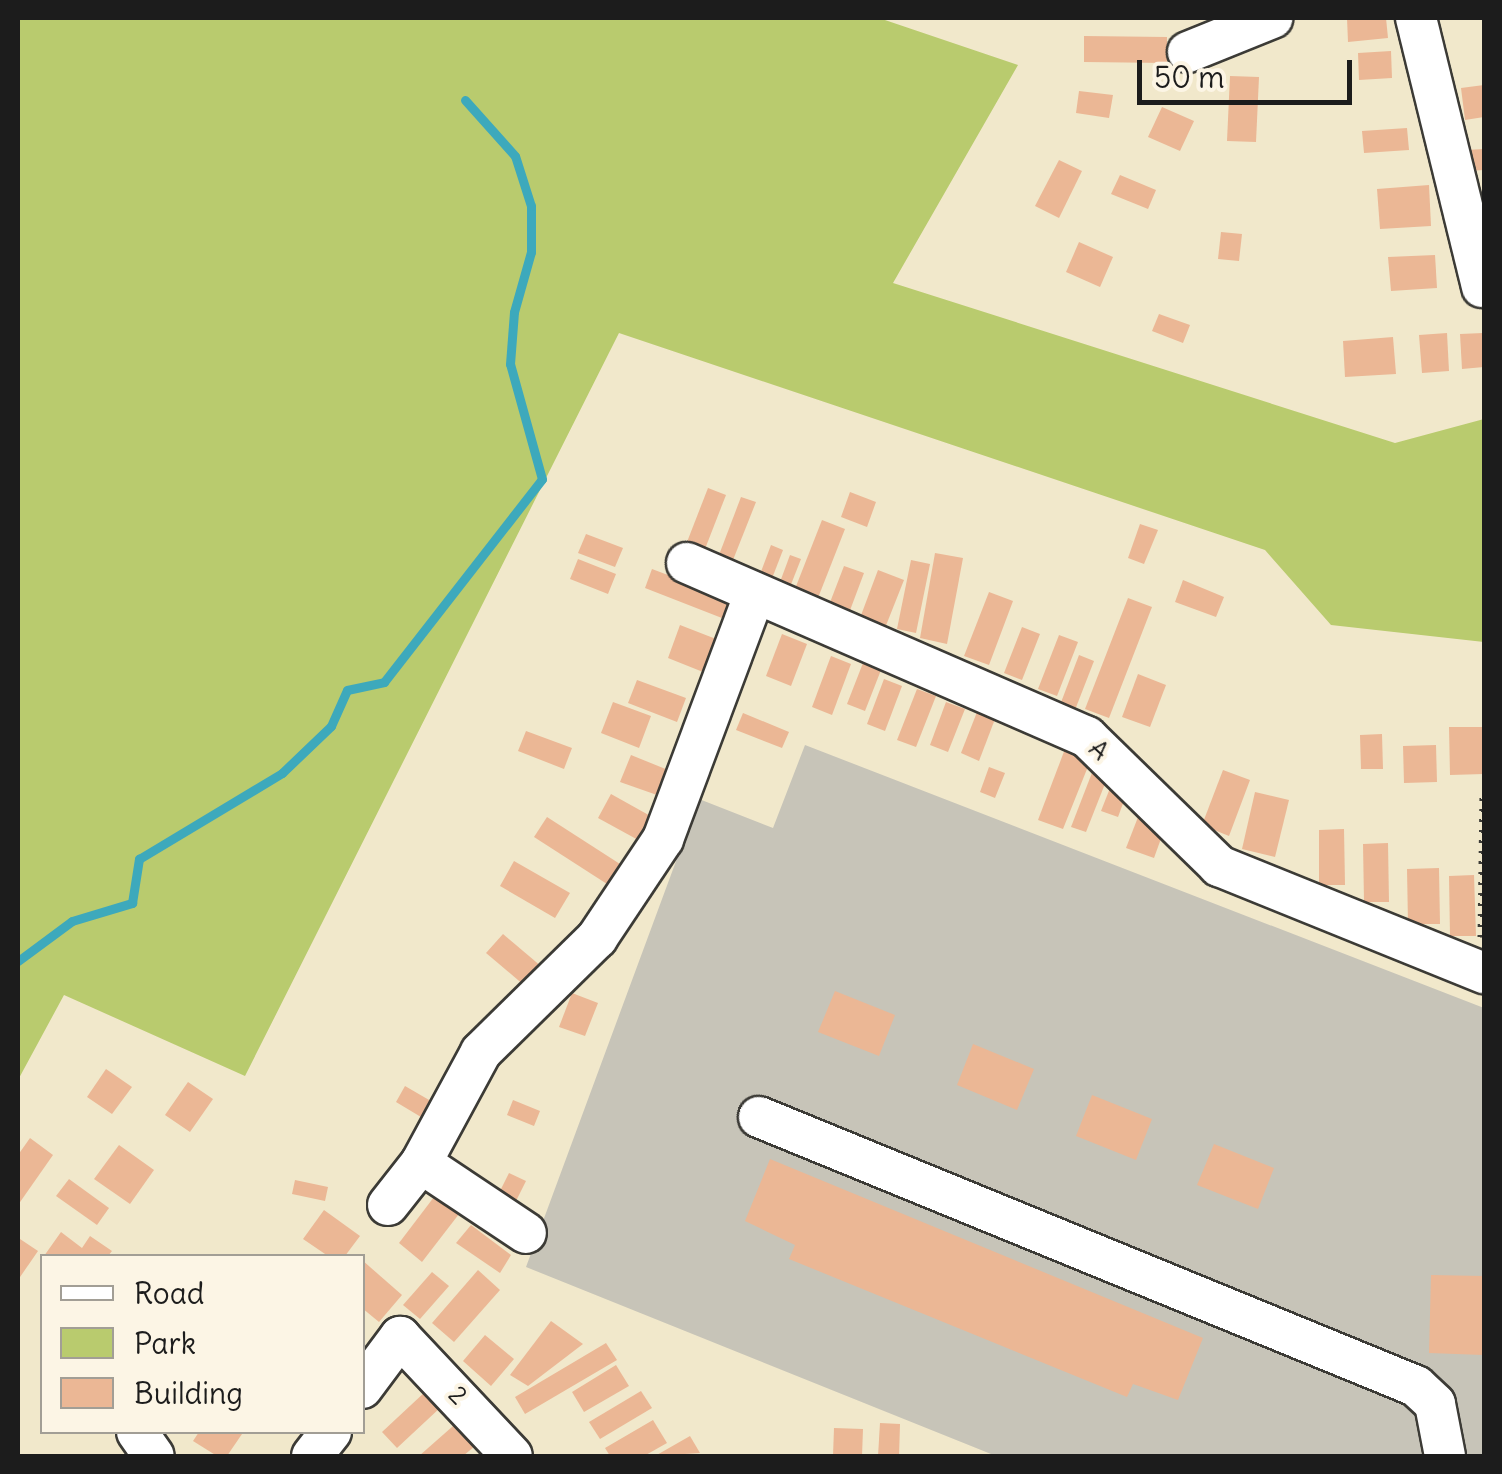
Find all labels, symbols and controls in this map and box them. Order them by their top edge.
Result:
scale bar [1142,40,1357,102]
text: 50 m [1154,58,1224,96]
street label: A [1083,734,1115,766]
legend [40,1254,365,1434]
text: Road [134,1274,204,1312]
text: Park [134,1324,196,1362]
text: Building [134,1374,243,1412]
street label: 2 [443,1380,473,1410]

